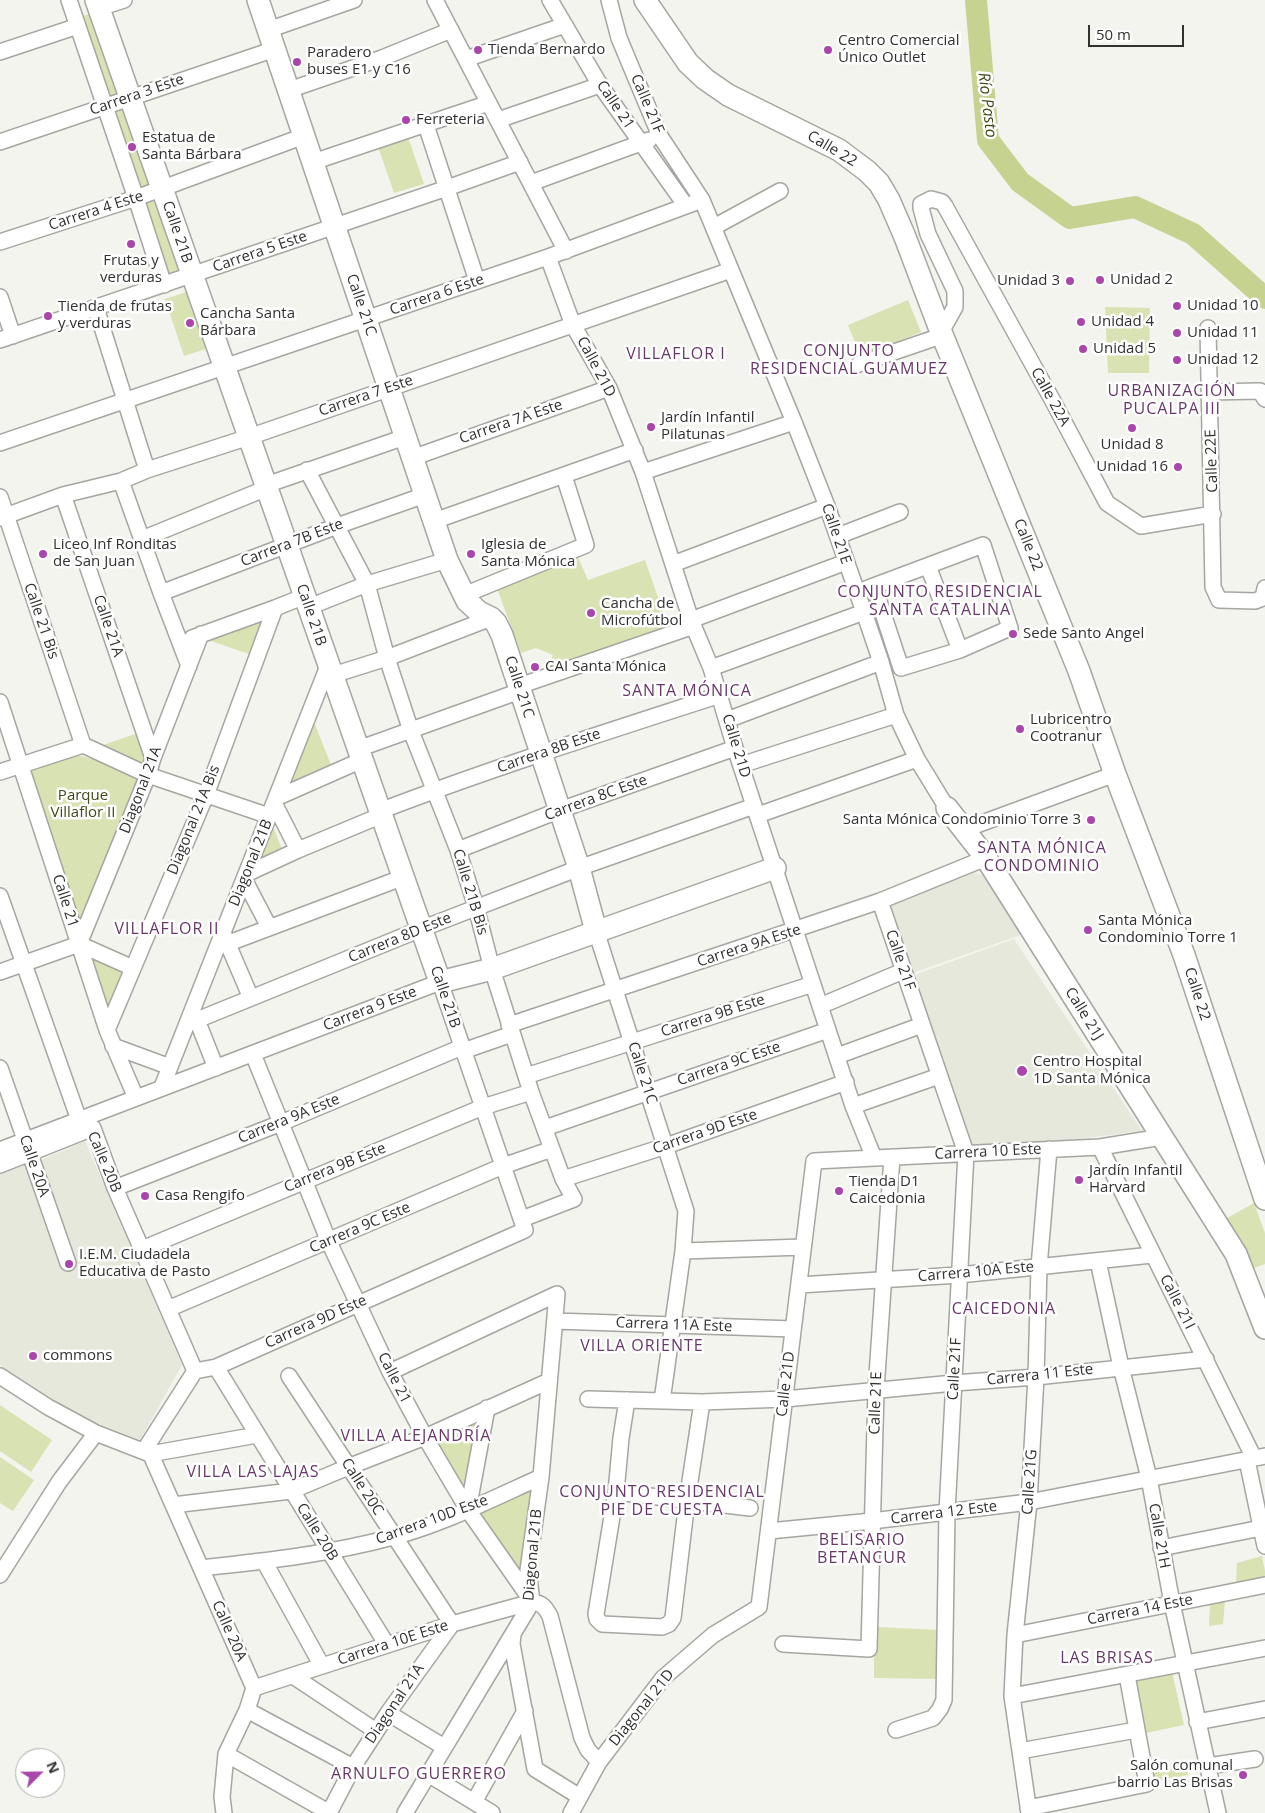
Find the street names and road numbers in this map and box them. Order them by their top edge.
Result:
street label: Carrera 3 Este [87,70,187,120]
street label: Calle 21F [626,72,668,136]
street label: Calle 21 [592,77,638,133]
street label: Calle 22 [804,127,860,171]
street label: Carrera 4 Este [46,187,146,235]
street label: Calle 21B [158,199,196,265]
street label: Carrera 5 Este [210,227,310,277]
street label: Carrera 6 Este [387,270,487,320]
street label: Calle 21C [342,272,380,338]
street label: Calle 21D [573,334,619,400]
street label: Calle 22A [1027,365,1073,429]
street label: Carrera 7 Este [316,371,416,421]
street label: Carrera 7A Este [457,396,565,448]
street label: Calle 22E [1202,429,1222,493]
street label: Calle 21E [817,501,855,567]
street label: Carrera 7B Este [238,515,346,571]
street label: Calle 22 [1009,516,1047,574]
street label: Calle 21 Bis [20,581,62,661]
street label: Calle 21B [292,582,330,648]
street label: Calle 21A [89,593,127,659]
street label: Calle 21C [501,654,537,720]
street label: Calle 21D [718,712,754,780]
street label: Carrera 8B Este [495,725,603,777]
street label: Diagonal 21A [116,744,166,836]
street label: Diagonal 21A Bis [164,763,224,877]
street label: Carrera 8C Este [542,771,650,825]
street label: Diagonal 21B [225,817,277,909]
street label: Calle 21B Bis [448,847,492,937]
street label: Calle 21 [48,872,82,930]
street label: Carrera 8D Este [346,909,454,967]
street label: Carrera 9A Este [695,921,803,971]
street label: Calle 21F [881,927,919,993]
street label: Calle 21B [426,964,464,1030]
street label: Calle 22 [1180,965,1214,1023]
street label: Carrera 9 Este [321,983,419,1035]
street label: Calle 21J [1061,984,1107,1044]
street label: Carrera 9B Este [659,991,767,1041]
street label: Carrera 9C Este [675,1038,783,1090]
street label: Calle 21C [624,1040,660,1106]
street label: Carrera 9A Este [236,1090,342,1148]
street label: Carrera 9D Este [650,1106,760,1158]
street label: Calle 20B [83,1129,125,1195]
street label: Calle 20A [15,1133,53,1199]
street label: Carrera 9B Este [281,1139,389,1197]
street label: Carrera 10 Este [934,1140,1042,1164]
street label: Carrera 9C Este [307,1199,413,1257]
street label: Carrera 10A Este [917,1258,1035,1286]
street label: Calle 21I [1156,1272,1198,1332]
street label: Carrera 9D Este [262,1292,370,1352]
street label: Carrera 11A Este [615,1314,733,1336]
street label: Calle 21F [944,1337,966,1401]
street label: Calle 21 [374,1349,414,1407]
street label: Calle 21D [773,1350,799,1418]
street label: Carrera 11 Este [986,1360,1094,1390]
street label: Calle 21E [866,1371,886,1435]
street label: Calle 21G [1019,1449,1041,1515]
street label: Calle 20C [337,1455,387,1519]
street label: Carrera 10D Este [373,1491,491,1549]
street label: Carrera 12 Este [890,1498,998,1528]
street label: Calle 20B [292,1500,342,1564]
street label: Calle 21H [1144,1502,1174,1570]
street label: Diagonal 21B [520,1508,546,1602]
street label: Carrera 14 Este [1086,1591,1194,1629]
street label: Calle 20A [208,1598,250,1664]
street label: Carrera 10E Este [335,1617,451,1669]
street label: Diagonal 21A [362,1661,428,1747]
street label: Diagonal 21D [606,1666,678,1750]

